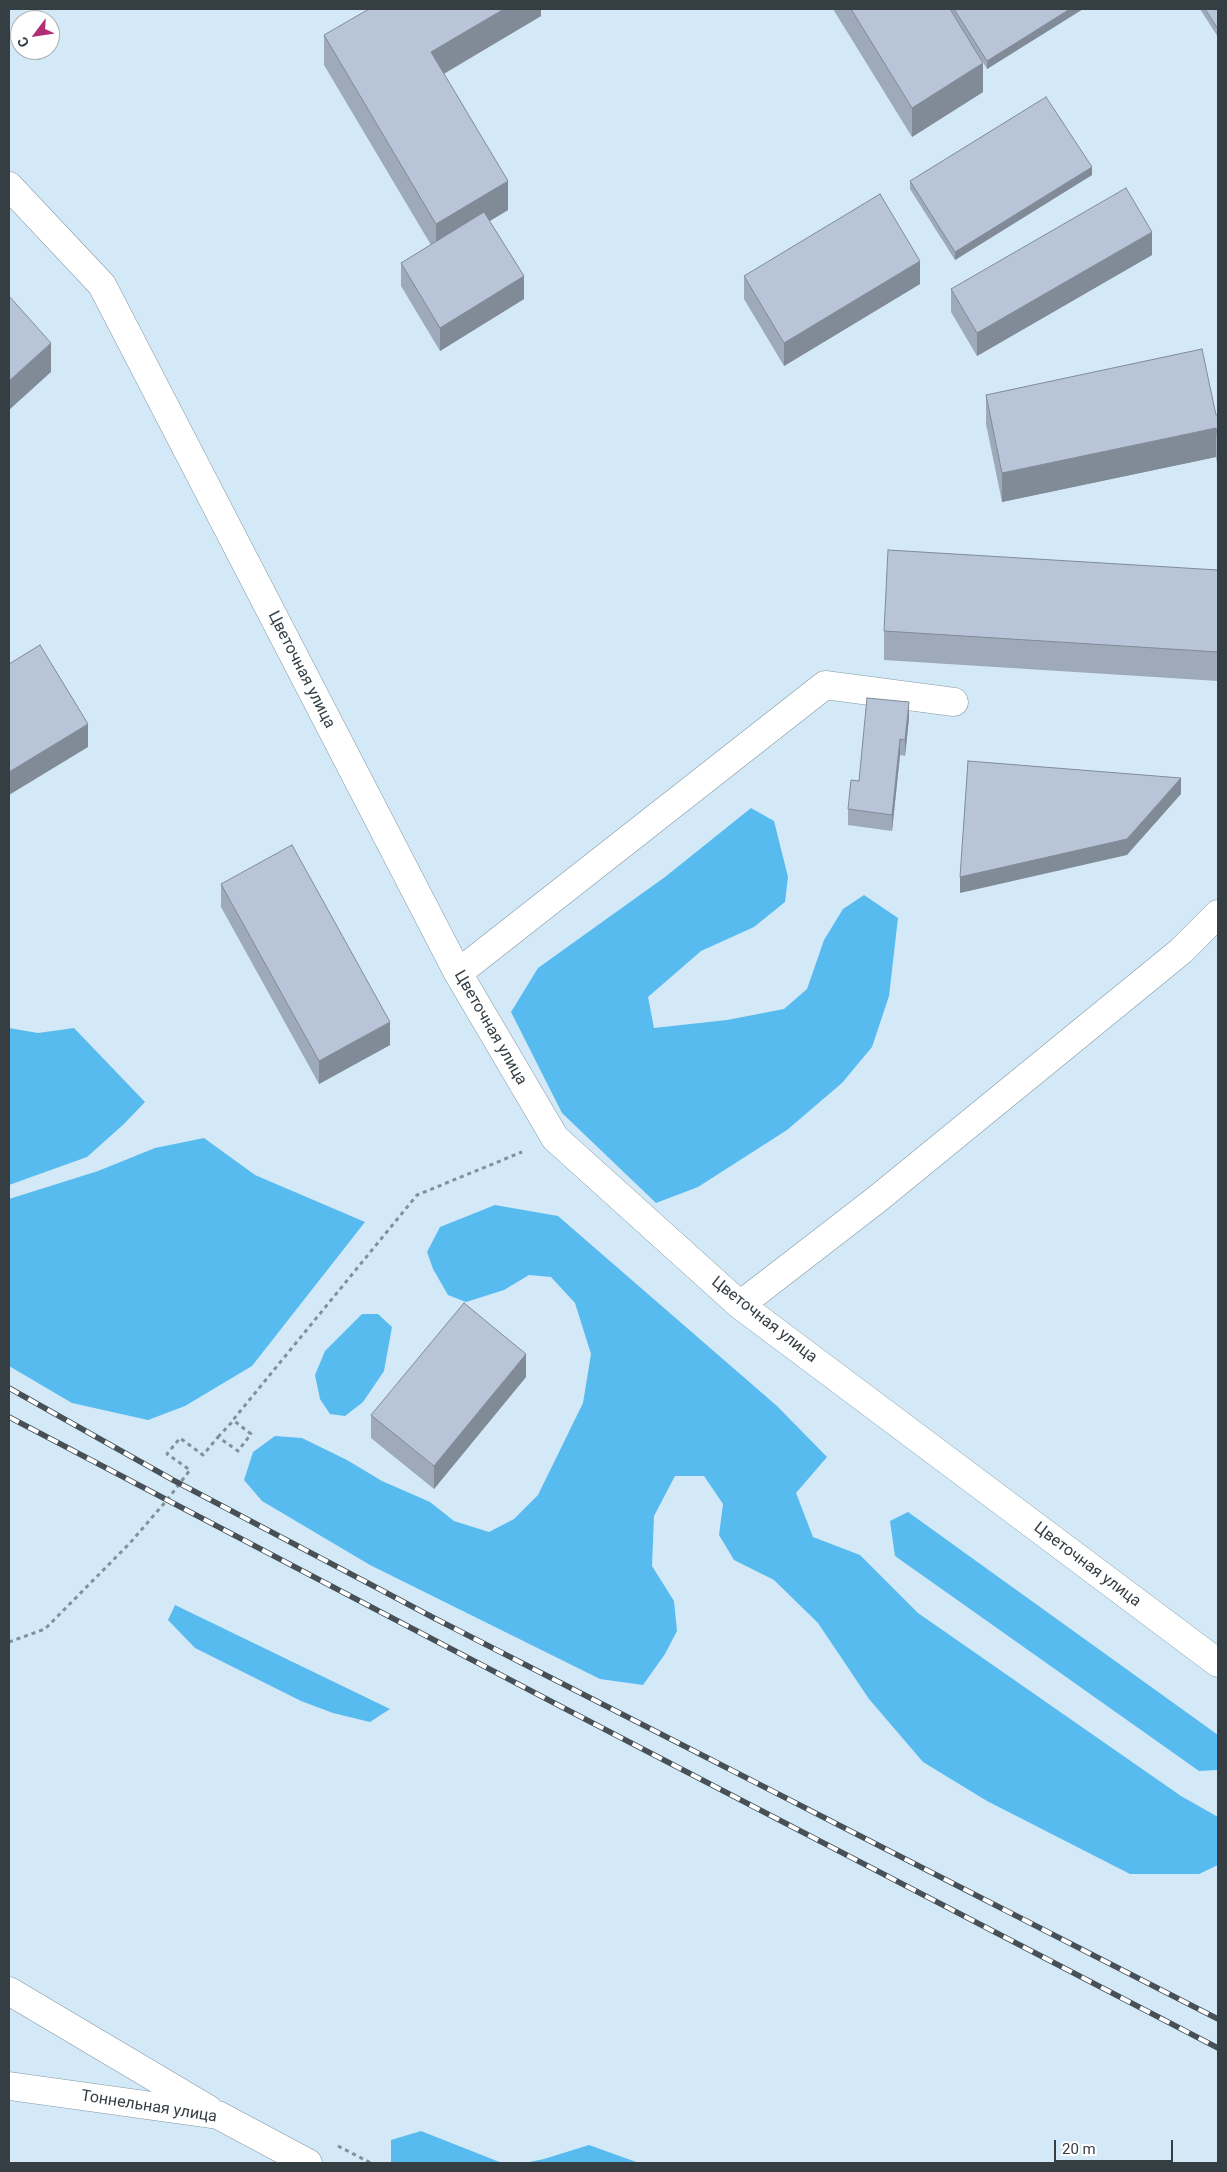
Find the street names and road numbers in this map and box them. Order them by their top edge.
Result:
street label: Цветочная улица [263,608,339,732]
street label: Цветочная улица [449,967,531,1089]
street label: Цветочная улица [707,1273,821,1367]
street label: Цветочная улица [1030,1519,1144,1611]
street label: Тоннельная улица [80,2087,218,2127]

